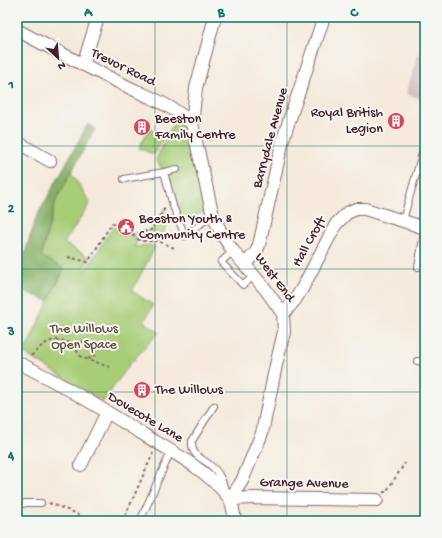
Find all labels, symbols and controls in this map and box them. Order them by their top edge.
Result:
text: A [83,6,93,21]
text: B [217,6,226,21]
text: C [349,6,359,21]
north arrow [38,38,78,78]
street label: Trevor Road [87,45,160,92]
text: N [56,58,67,72]
text: 1 [7,78,14,93]
street label: Barrydale Avenue [249,85,293,191]
place label: Royal British Legion [311,105,383,138]
place label: Beeston Family Centre [154,111,236,144]
building icon: Royal British Legion [386,111,406,131]
building icon: Beeston Family Centre [132,117,152,137]
text: 2 [8,202,15,217]
place label: Beeston Youth & Community Centre [138,211,246,244]
street label: Hall Croft [289,213,331,270]
public building icon: Beeston Youth & Community Centre [116,217,136,237]
street label: West End [250,250,299,307]
park label: The Willows Open Space [49,321,119,354]
text: 3 [7,325,15,340]
building icon: The Willows [132,380,152,400]
place label: The Willows [154,382,224,399]
street label: Dovecote Lane [103,388,186,448]
text: 4 [7,449,15,464]
street label: Grange Avenue [259,475,349,493]

